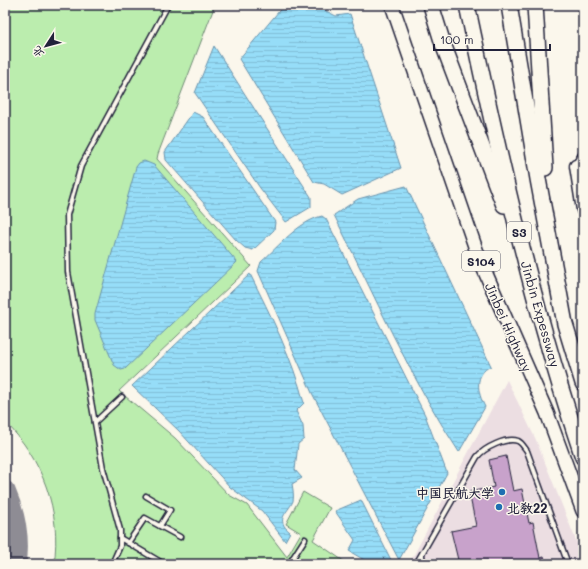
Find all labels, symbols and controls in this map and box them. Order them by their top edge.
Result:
north arrow [26,26,66,66]
scale bar [434,26,550,52]
text: 100 m [440,31,474,47]
text: 北 [28,43,47,61]
road number: S3 [507,222,531,242]
road number: S104 [462,251,500,271]
street label: Jinbin Expessway [518,259,564,369]
street label: Jinbei Highway [482,280,536,374]
place label: 中国民航大学 [416,484,494,501]
marker: 中国民航大学 [497,487,507,497]
place label: 北教22 [507,499,548,516]
marker: 北教22 [494,502,504,512]

